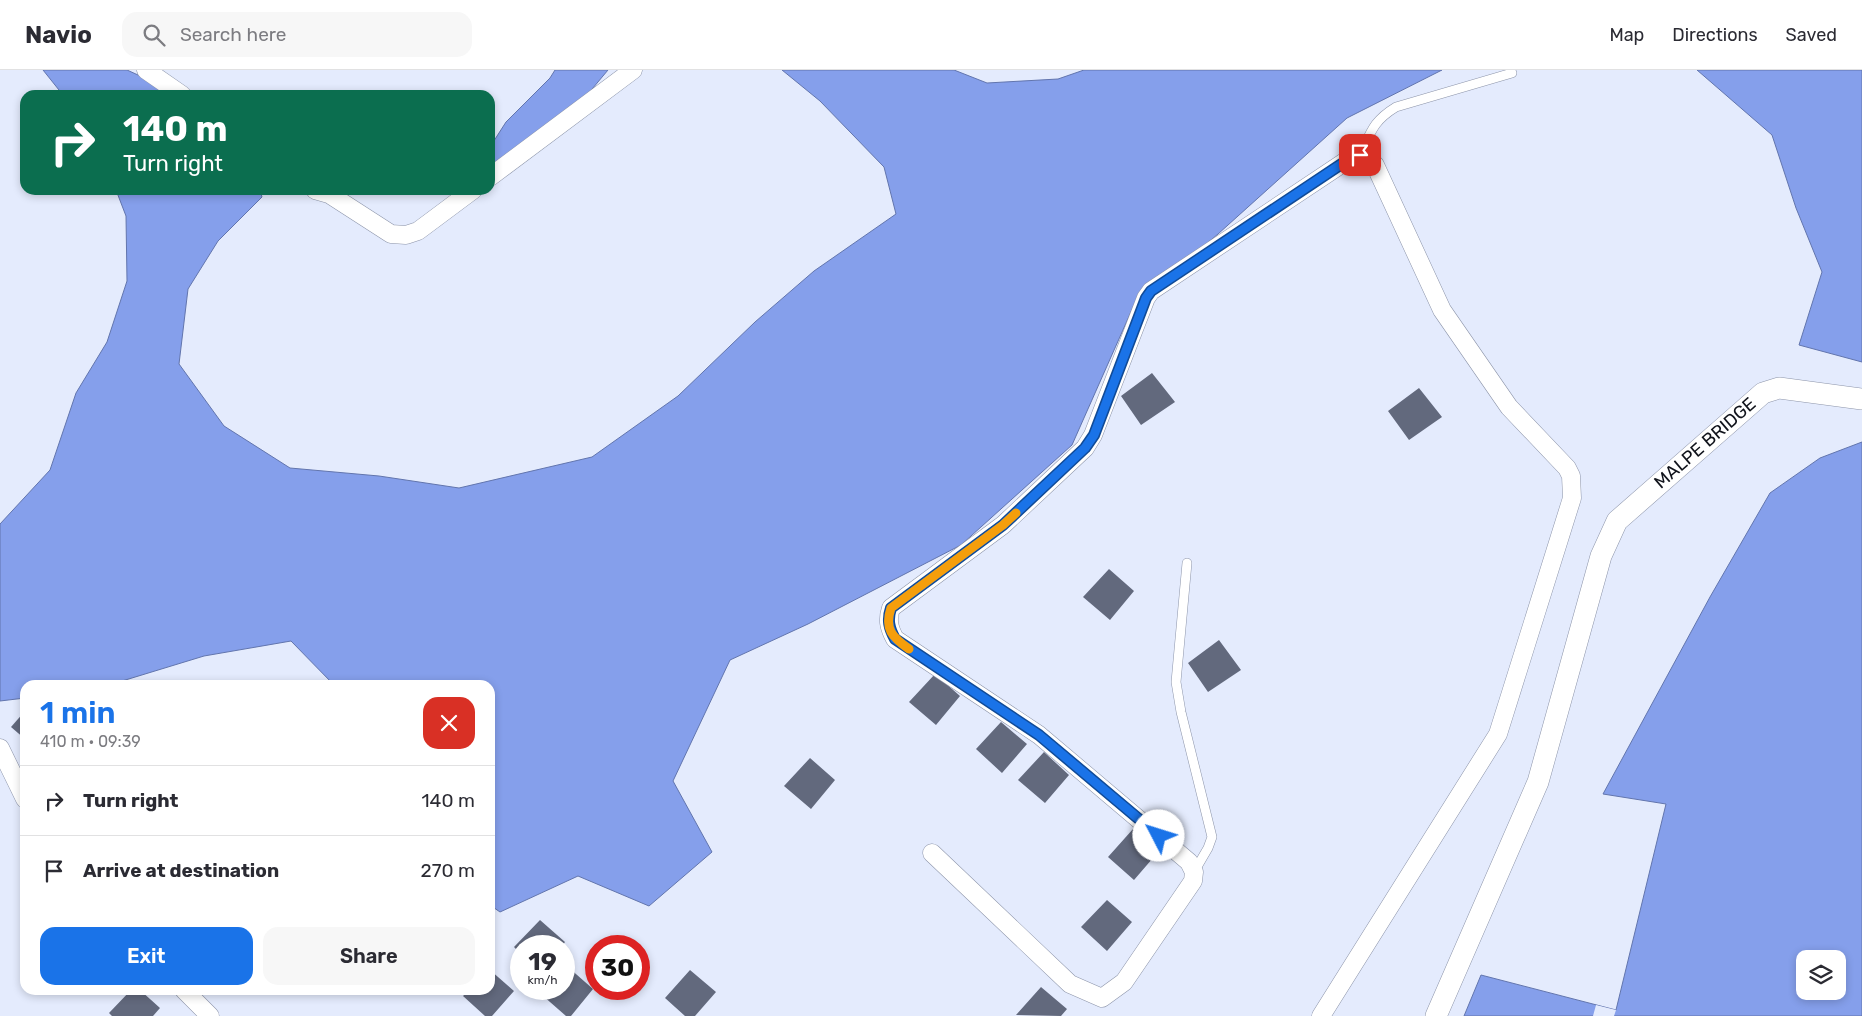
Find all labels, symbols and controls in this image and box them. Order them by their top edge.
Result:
search box [122,12,472,57]
text: Navio [25,21,92,49]
icon: search [140,21,168,49]
text: Search here [180,23,286,46]
text: Map [1609,24,1644,46]
text: Directions [1672,24,1758,46]
text: Saved [1786,24,1837,46]
text: 140 m [123,108,228,150]
icon: right [40,110,105,175]
pin [1339,134,1381,176]
icon: arrive [1346,141,1374,169]
text: Turn right [123,150,223,177]
street label: MALPE BRIDGE [1650,393,1760,493]
text: 1 min [40,695,115,731]
button: close [423,697,475,749]
text: 410 m · 09:39 [40,732,141,751]
icon: right [40,787,68,815]
text: Turn right [83,789,178,812]
text: 140 m [421,789,475,812]
position arrow [1132,809,1184,861]
icon: arrive [40,857,68,885]
text: Arrive at destination [83,859,279,882]
text: 270 m [420,859,475,882]
button: Exit [40,927,253,985]
button: Share [263,927,475,985]
speed limit sign: 30 [585,935,650,1000]
text: 19 [528,947,557,976]
map controls [1796,950,1846,1000]
button: layers [1796,950,1846,1000]
text: km/h [528,973,557,987]

